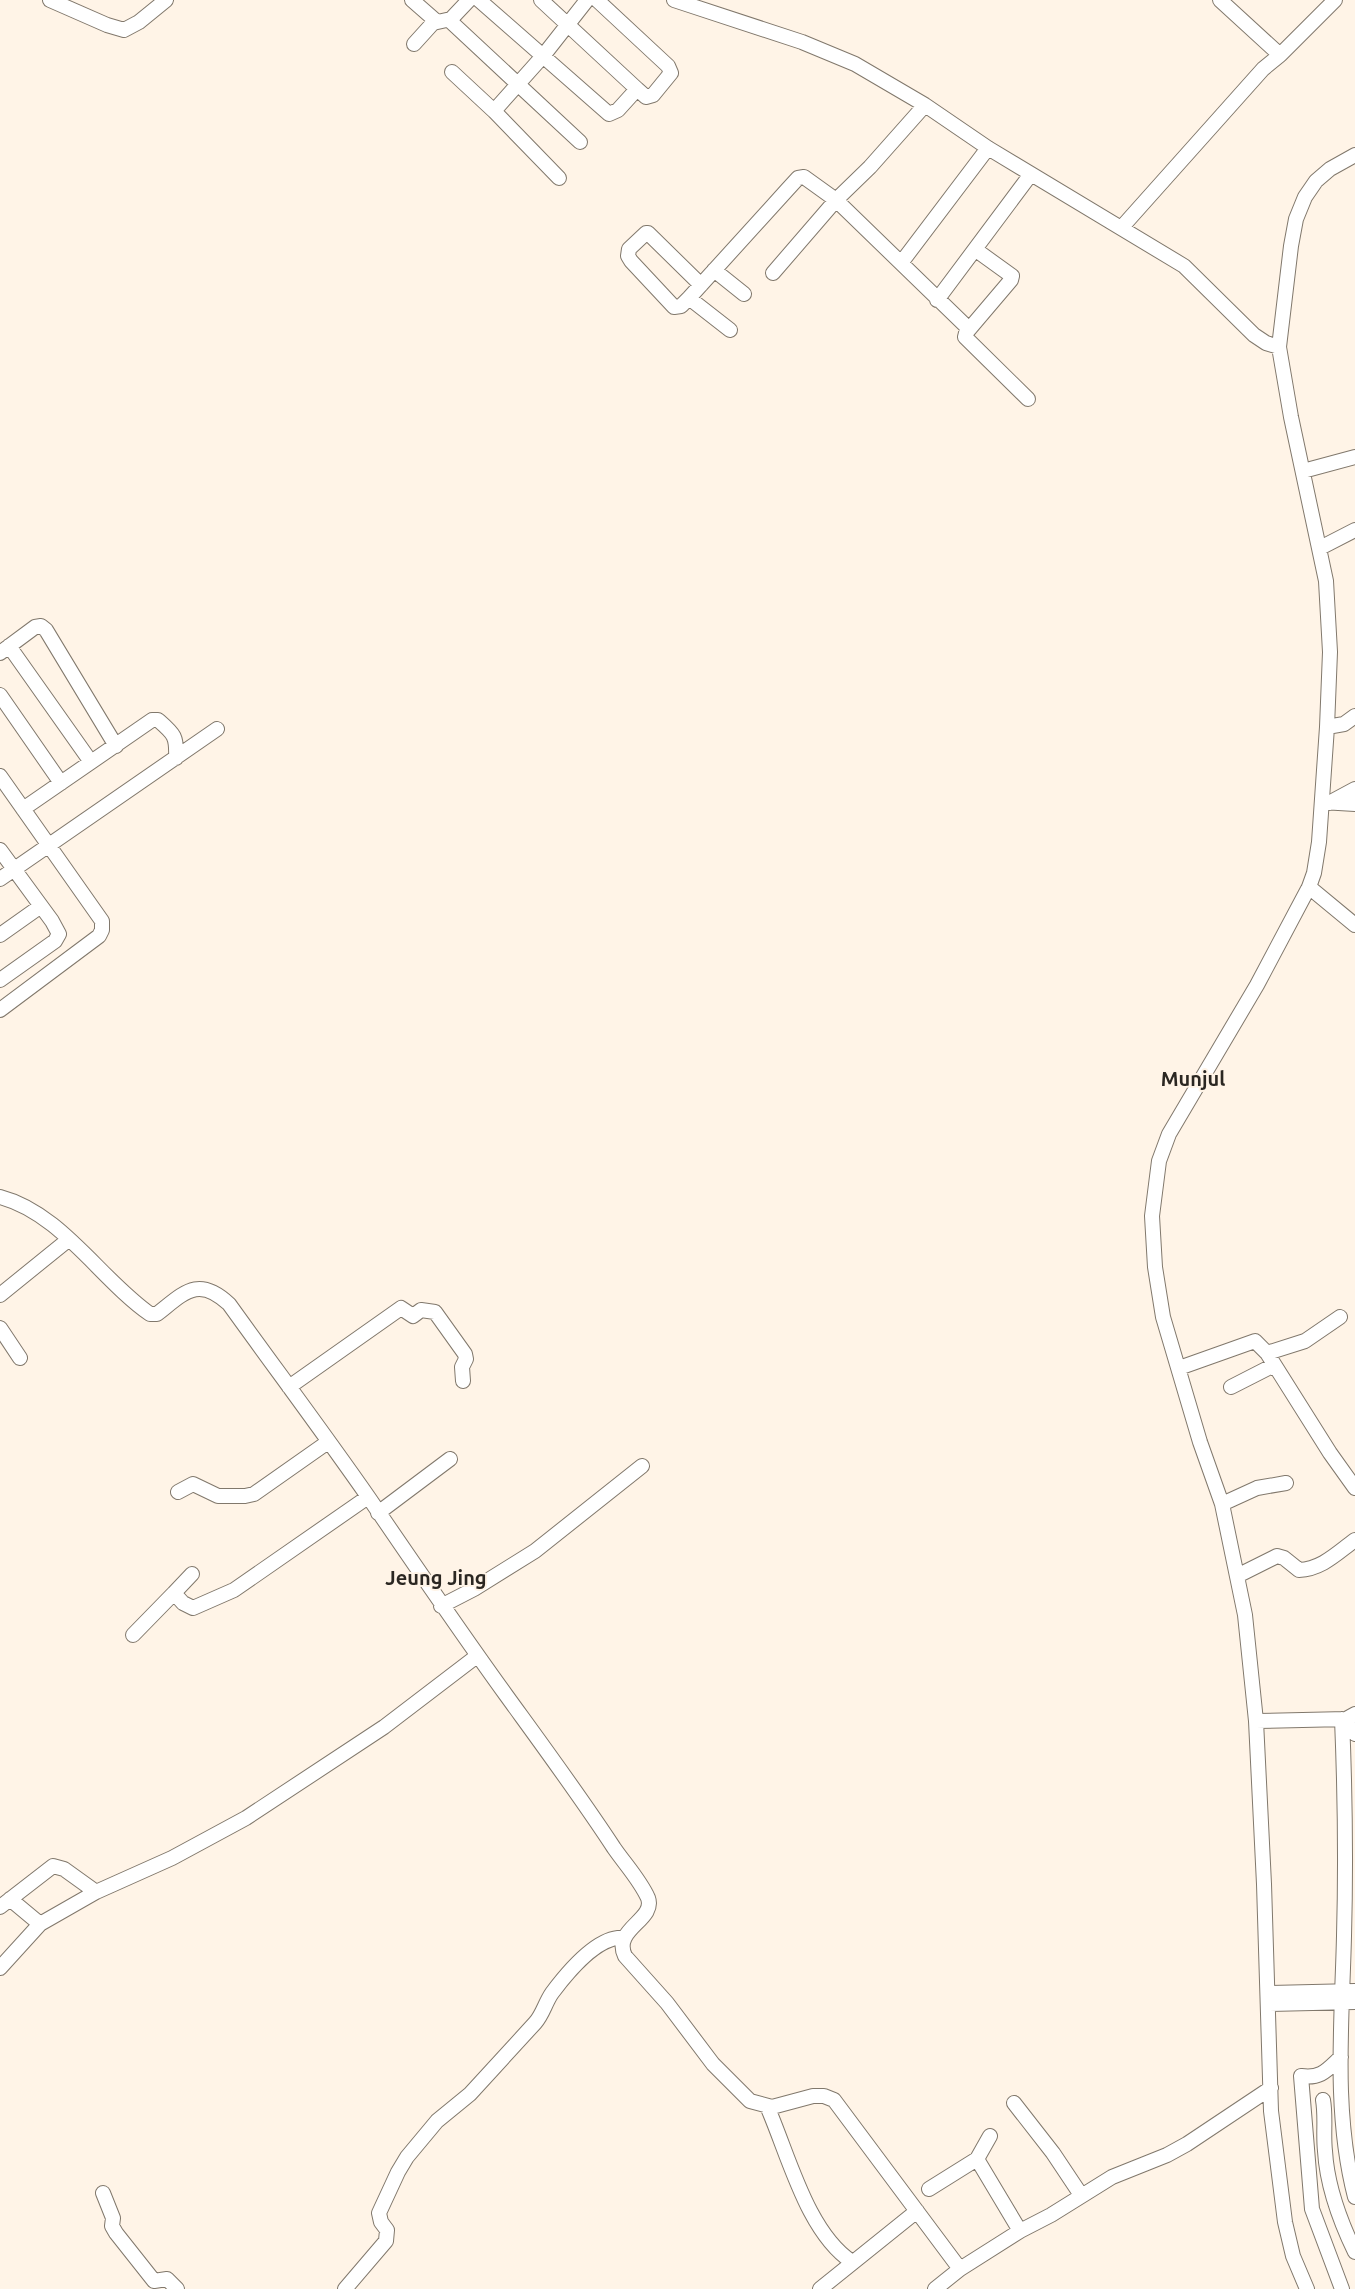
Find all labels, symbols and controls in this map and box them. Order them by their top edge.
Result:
district label: Munjul [1161,1067,1225,1090]
district label: Jeung Jing [385,1566,487,1589]

